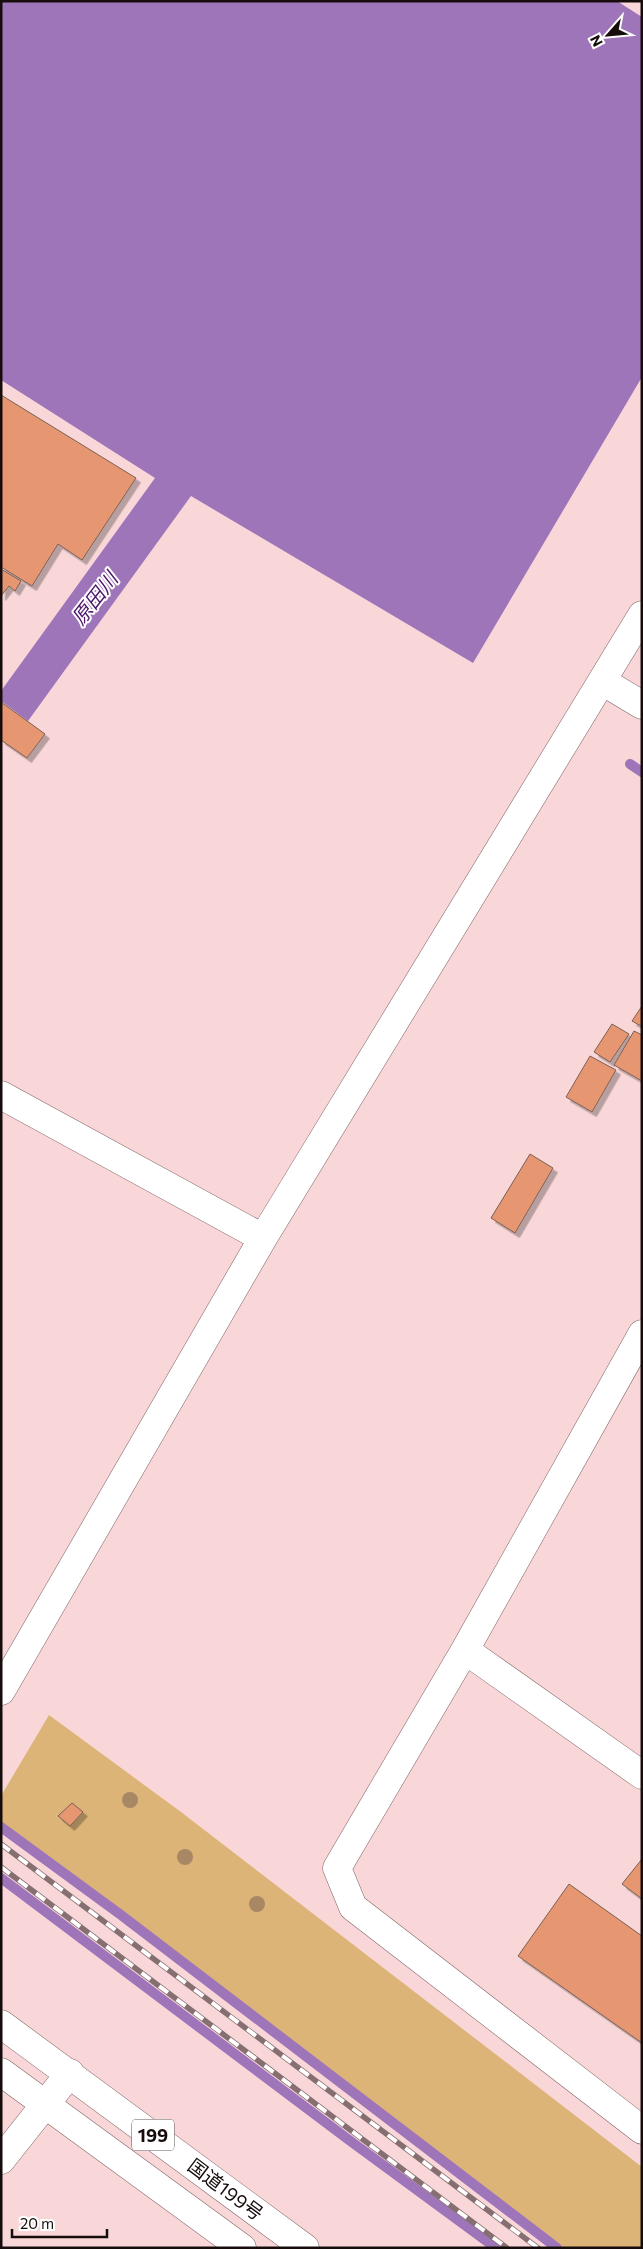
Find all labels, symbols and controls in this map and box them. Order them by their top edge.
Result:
north arrow [583,10,633,60]
text: N [586,33,606,50]
water label: 原田川 [66,565,123,629]
road number: 199 [132,2120,174,2150]
street label: 国道199号 [184,2153,268,2225]
scale bar [12,2206,108,2238]
text: 20 m [20,2214,54,2232]

